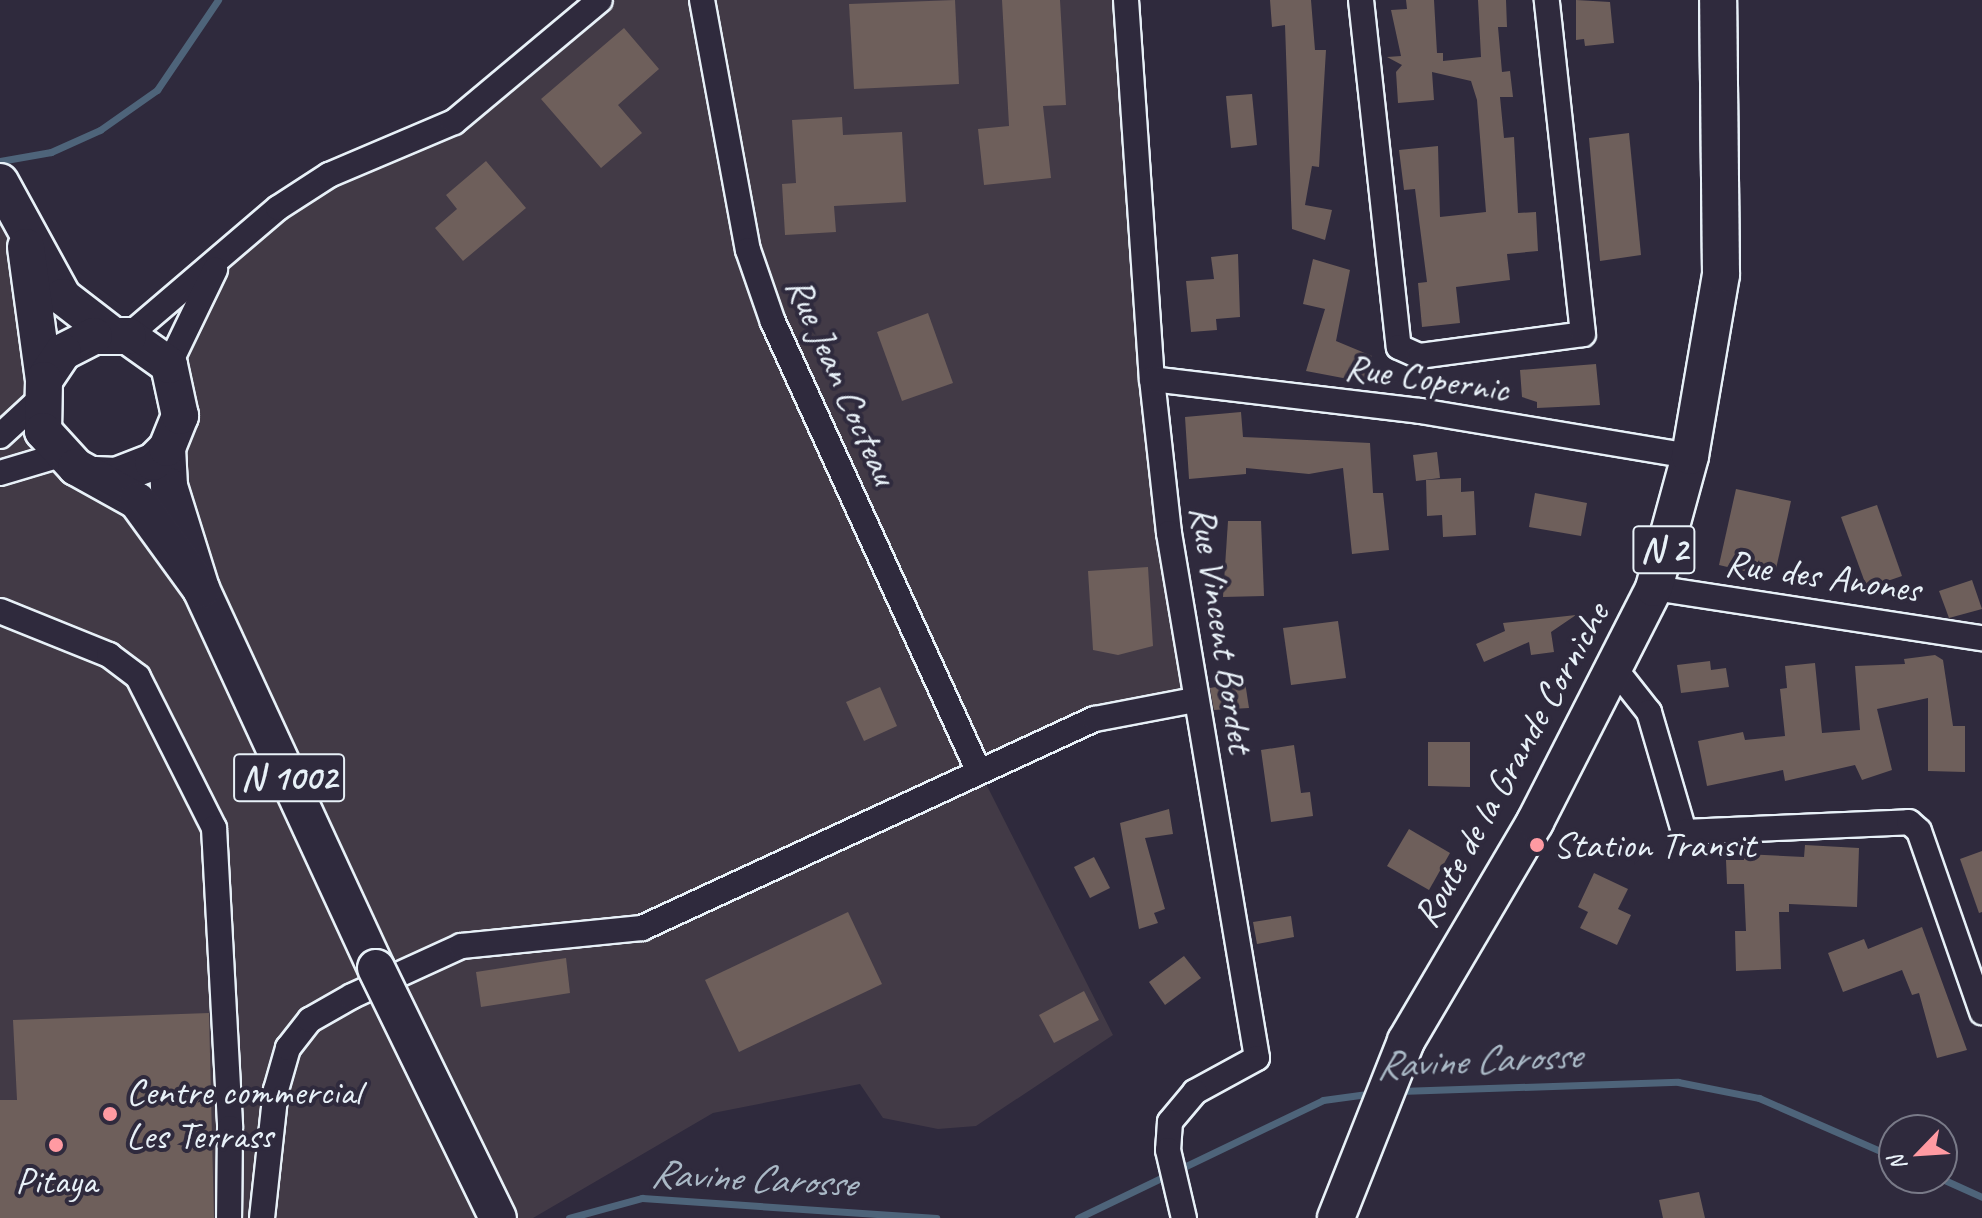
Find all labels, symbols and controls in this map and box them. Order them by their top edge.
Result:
street label: Rue Jean Cocteau [777,272,907,490]
street label: Rue Copernic [1342,344,1512,412]
street label: Rue Vincent Bordet [1180,502,1264,756]
road number: N 2 [1632,518,1696,582]
street label: Rue des Anones [1723,540,1923,612]
street label: Route de la Grande Corniche [1402,594,1620,936]
road number: N 1002 [233,746,345,810]
place label: Station Transit [1553,822,1755,868]
marker: Station Transit [1528,836,1546,854]
water label: Ravine Carosse [1375,1031,1581,1089]
place label: Centre commercial Les Terrass [126,1069,362,1158]
marker: Centre commercial Les Terrass [101,1105,119,1123]
north arrow [1878,1114,1958,1194]
marker: Pitaya [47,1136,65,1154]
water label: Ravine Carosse [650,1149,856,1207]
text: N [1882,1151,1914,1175]
place label: Pitaya [15,1158,97,1204]

